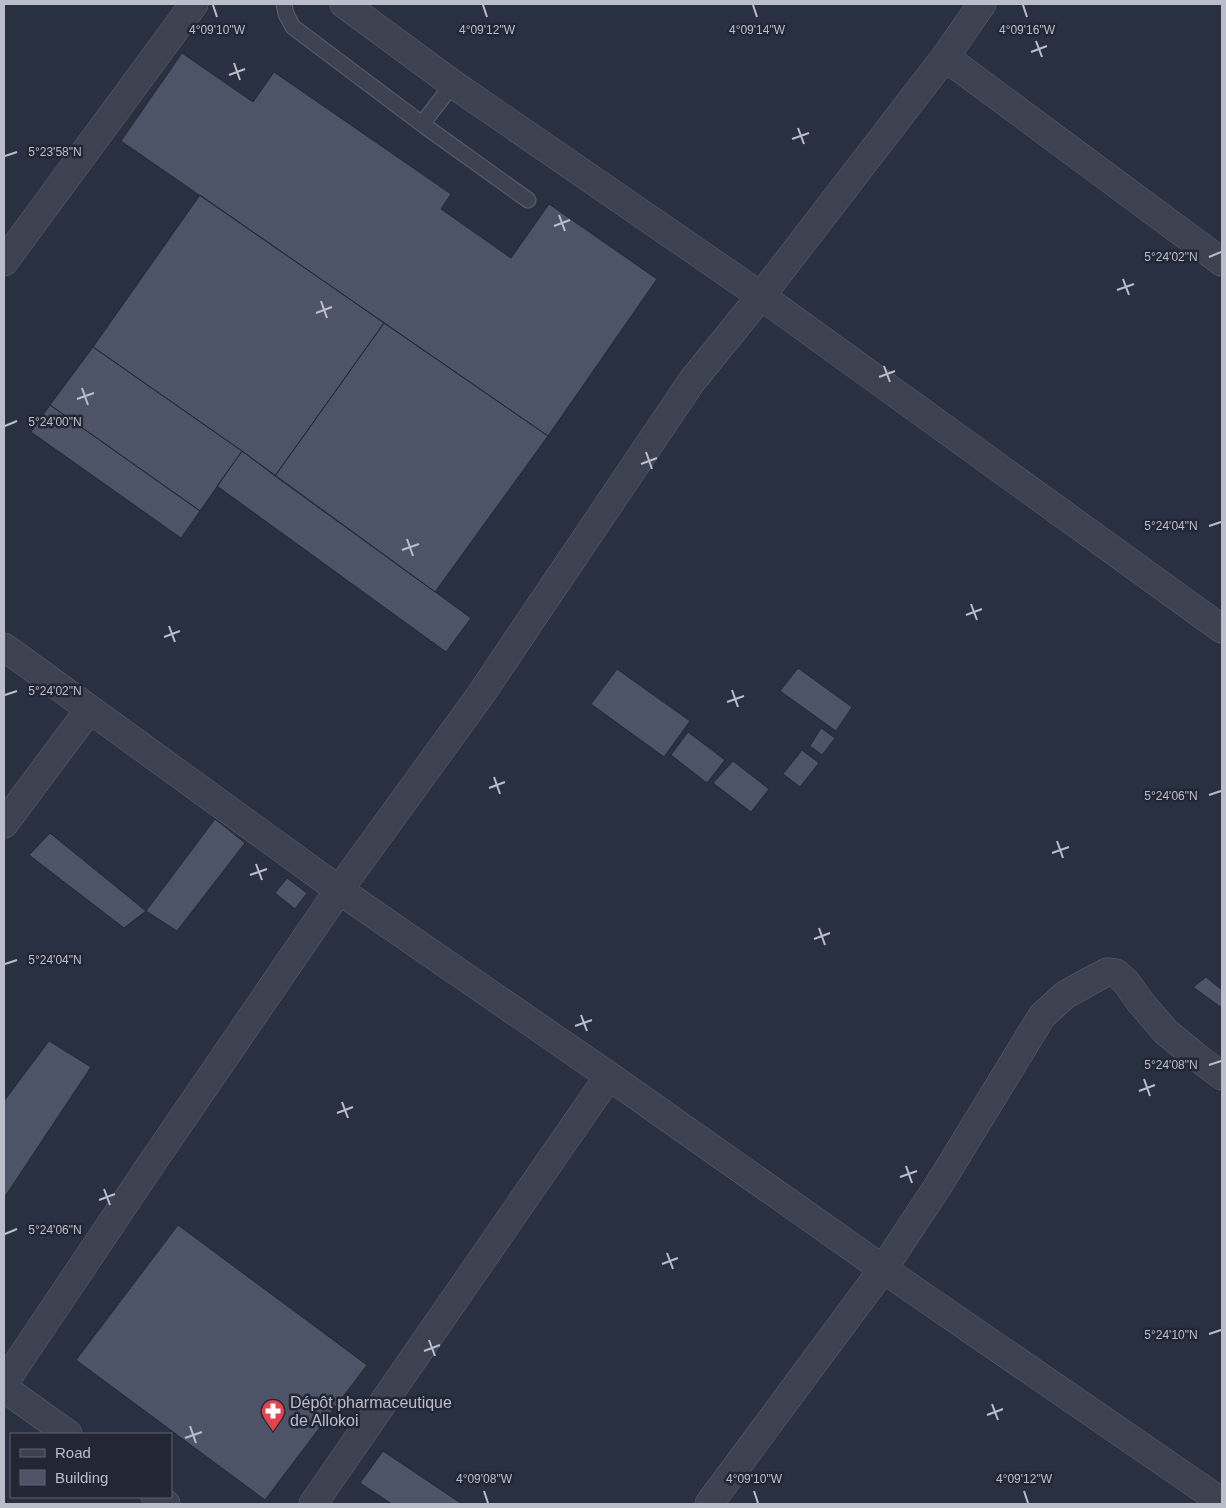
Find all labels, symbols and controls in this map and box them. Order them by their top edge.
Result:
text: 4°09'10"W [189,23,246,37]
text: 4°09'12"W [459,23,516,37]
text: 4°09'14"W [729,23,786,37]
text: 4°09'16"W [999,23,1056,37]
text: 5°23'58"N [28,145,82,159]
text: 5°24'02"N [1144,250,1198,264]
text: 5°24'00"N [28,415,82,429]
text: 5°24'04"N [1144,519,1198,533]
text: 5°24'02"N [28,684,82,698]
text: 5°24'06"N [1144,789,1198,803]
text: 5°24'04"N [28,953,82,967]
text: 5°24'08"N [1144,1058,1198,1072]
text: 5°24'06"N [28,1223,82,1237]
text: 5°24'10"N [1144,1328,1198,1342]
place label: Dépôt pharmaceutique de Allokoi [290,1394,452,1429]
pharmacy icon: Dépôt pharmaceutique de Allokoi [260,1398,286,1432]
legend [10,1433,172,1498]
text: Road [55,1444,91,1461]
text: Building [55,1469,108,1486]
text: 4°09'08"W [456,1472,513,1486]
text: 4°09'10"W [726,1472,783,1486]
text: 4°09'12"W [996,1472,1053,1486]

